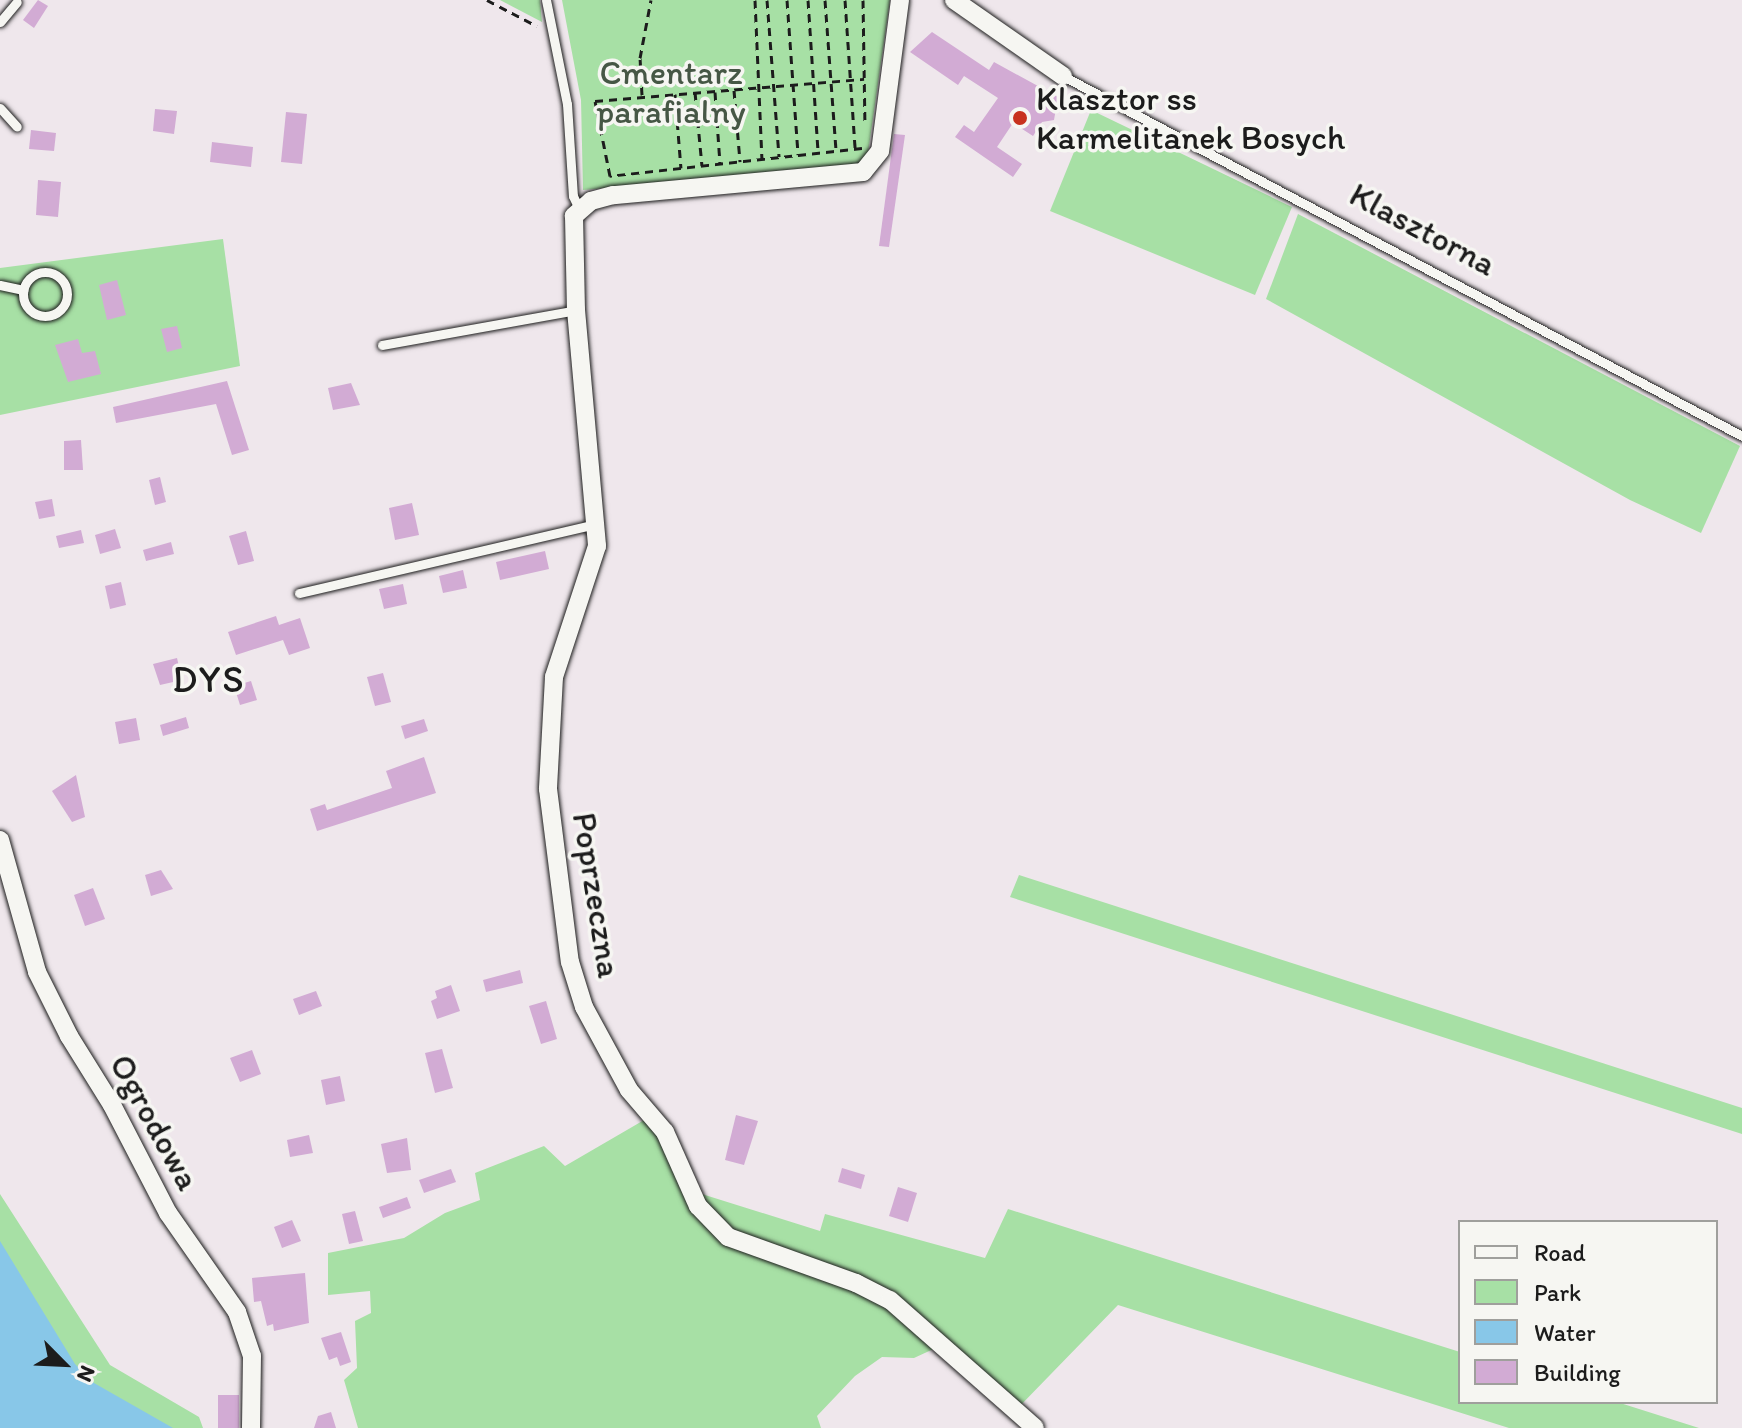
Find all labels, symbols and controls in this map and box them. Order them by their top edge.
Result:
park label: Cmentarz parafialny [596,52,746,132]
place label: Klasztor ss Karmelitanek Bosych [1036,78,1345,158]
marker: Klasztor ss Karmelitanek Bosych [1011,109,1029,127]
street label: Klasztorna [1343,173,1503,285]
district label: DYS [172,657,246,703]
street label: Poprzeczna [564,809,630,981]
street label: Ogrodowa [101,1047,209,1197]
legend [1458,1220,1718,1404]
text: Road [1534,1238,1586,1267]
text: Park [1534,1278,1581,1307]
text: Water [1534,1318,1596,1347]
north arrow [24,1324,104,1404]
text: Building [1534,1358,1621,1387]
text: N [71,1362,102,1386]

